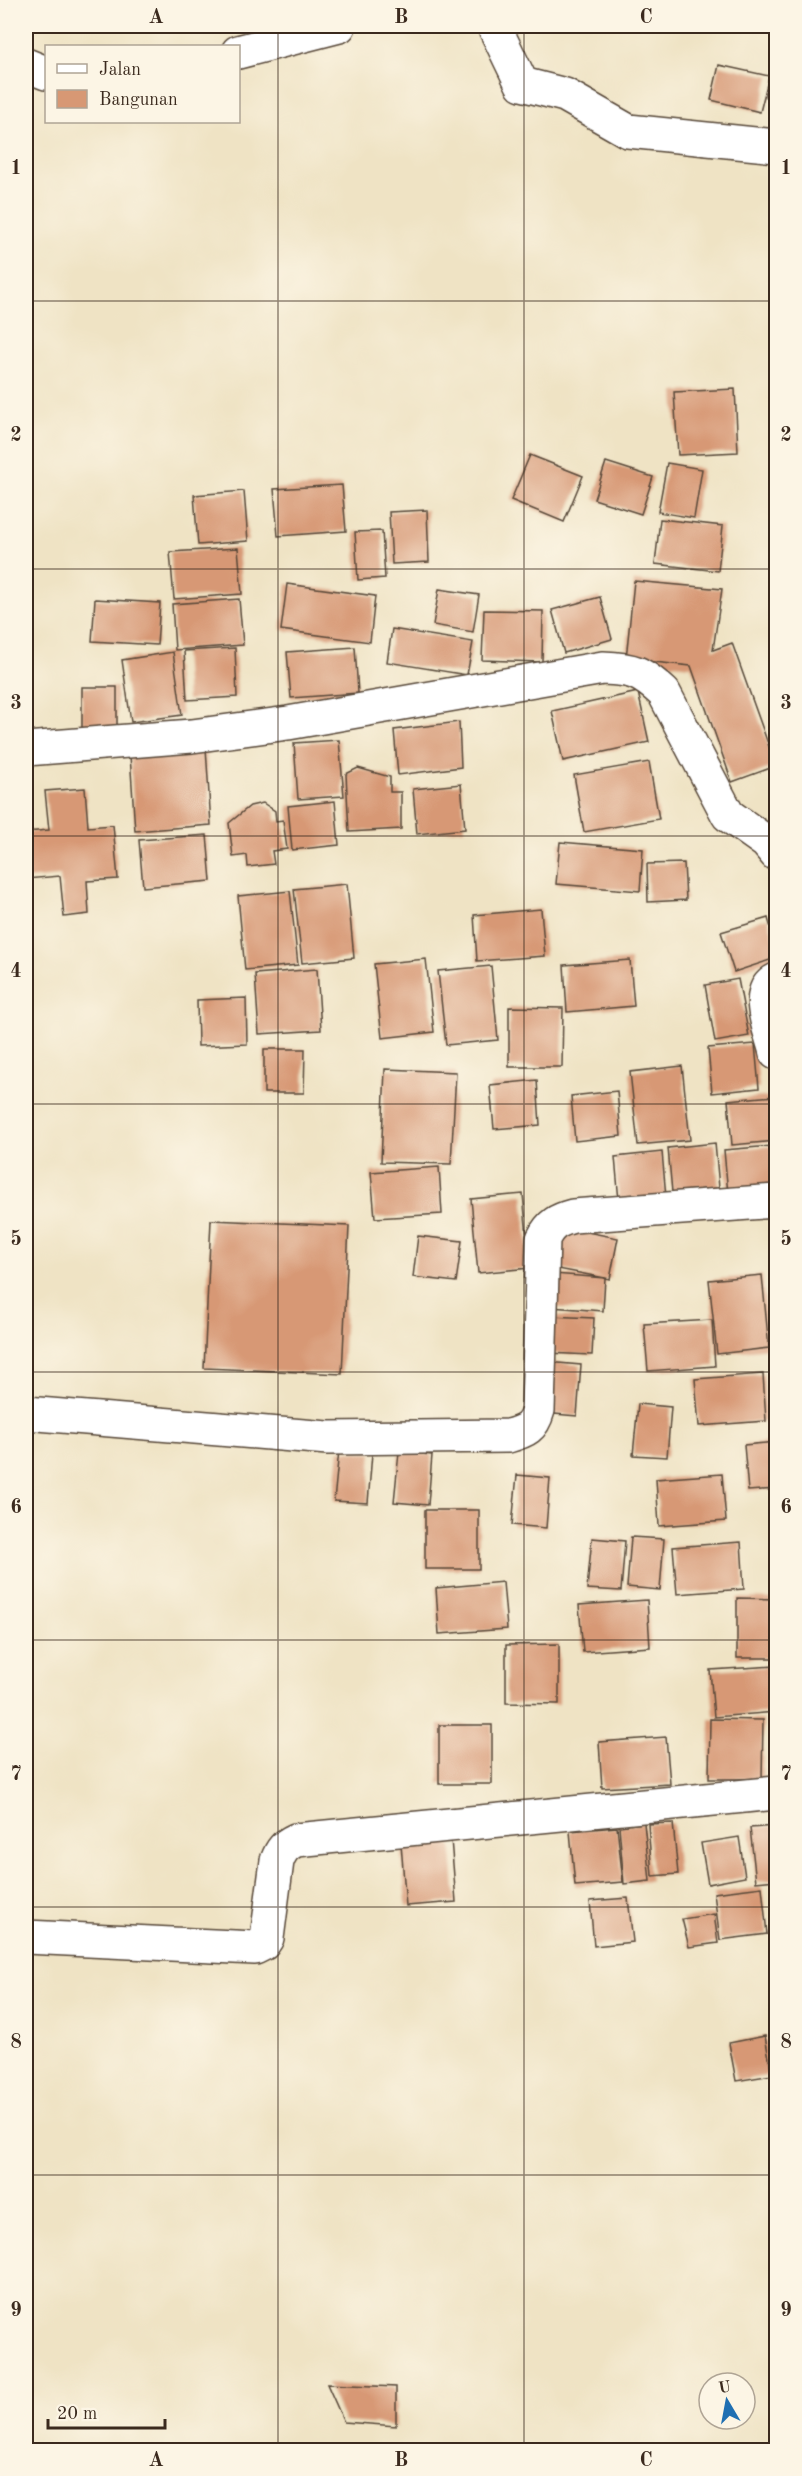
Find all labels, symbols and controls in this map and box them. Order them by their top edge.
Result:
text: A [148,8,164,28]
text: B [394,8,408,28]
text: C [639,8,653,28]
legend [45,45,240,123]
text: Jalan [99,61,141,79]
text: Bangunan [99,91,178,109]
text: 1 [10,159,22,179]
text: 1 [780,159,792,179]
text: 2 [10,426,22,446]
text: 2 [780,426,792,446]
text: 3 [10,694,22,714]
text: 3 [780,694,792,714]
text: 4 [10,962,22,982]
text: 4 [780,962,792,982]
text: 5 [10,1229,22,1250]
text: 5 [780,1229,792,1250]
text: 6 [10,1498,22,1518]
text: 6 [780,1498,792,1518]
text: 7 [10,1765,22,1785]
text: 7 [780,1765,792,1785]
text: 8 [10,2033,22,2053]
text: 8 [780,2033,792,2053]
text: 9 [10,2301,22,2321]
text: 9 [780,2301,792,2321]
north arrow [697,2371,757,2431]
text: U [717,2379,733,2397]
scale bar [48,2392,165,2430]
text: 20 m [57,2405,97,2423]
text: A [148,2451,164,2471]
text: B [394,2451,408,2471]
text: C [639,2451,653,2471]

